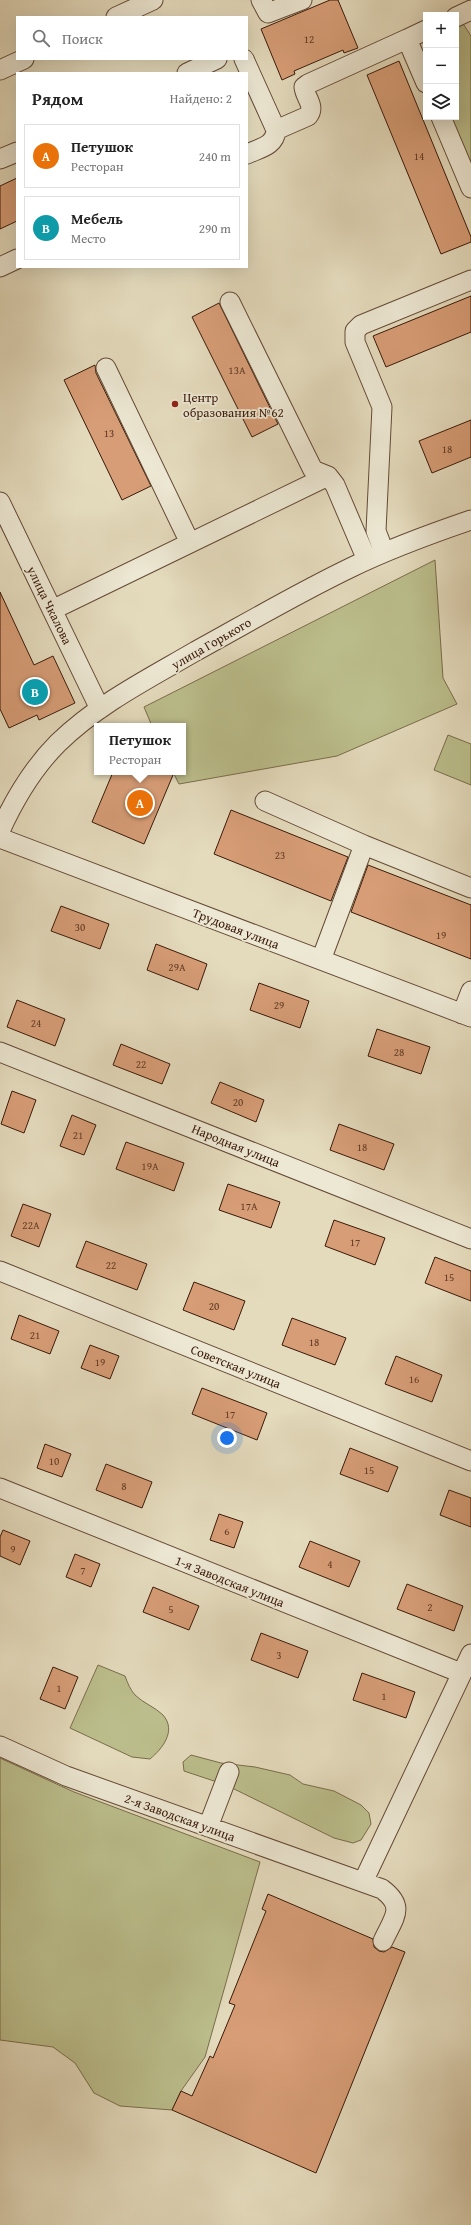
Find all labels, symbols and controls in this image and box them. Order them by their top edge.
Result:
map controls [423,12,459,120]
button: + [423,12,459,48]
search box [16,16,248,60]
icon: search [30,27,52,49]
text: Поиск [62,28,103,49]
house number: 12 [304,31,314,47]
button: − [423,48,459,84]
button: layers [423,84,459,120]
text: Рядом [32,86,83,111]
text: Найдено: 2 [170,89,232,108]
text: Петушок [71,136,133,157]
text: A [42,147,50,166]
text: 240 m [199,147,231,166]
house number: 14 [414,148,424,164]
text: Ресторан [71,157,124,176]
text: Мебель [71,208,123,229]
text: B [42,219,50,238]
text: 290 m [199,219,231,238]
text: Место [71,229,106,248]
house number: 13А [228,362,246,378]
place label: Центр образования №62 [183,388,284,422]
marker: Центр образования №62 [170,399,180,409]
house number: 13 [104,425,114,441]
house number: 18 [442,441,452,457]
street label: улица Чкалова [22,562,77,648]
street label: улица Горького [167,613,255,675]
pin: B [22,677,48,707]
popup [94,723,186,775]
text: Петушок [109,729,171,750]
text: Ресторан [109,750,161,769]
pin: A [127,788,153,818]
house number: 23 [275,847,285,863]
street label: Трудовая улица [190,903,283,954]
house number: 30 [75,919,85,935]
house number: 19 [436,927,446,943]
house number: 29А [168,959,186,975]
house number: 29 [274,997,284,1013]
house number: 24 [31,1015,41,1031]
house number: 28 [394,1044,404,1060]
house number: 22 [136,1056,146,1072]
house number: 20 [233,1094,243,1110]
street label: Народная улица [189,1119,284,1172]
house number: 21 [73,1127,83,1143]
house number: 18 [357,1139,367,1155]
house number: 19А [141,1158,159,1174]
house number: 17А [240,1198,258,1214]
house number: 22А [22,1217,40,1233]
house number: 17 [350,1234,360,1250]
house number: 22 [106,1257,116,1273]
house number: 15 [444,1269,454,1285]
house number: 20 [209,1298,219,1314]
house number: 21 [30,1327,40,1343]
house number: 18 [309,1334,319,1350]
street label: Советская улица [188,1340,284,1394]
house number: 19 [95,1354,105,1370]
house number: 16 [409,1371,419,1387]
house number: 17 [225,1406,235,1422]
your location [217,1428,237,1448]
house number: 10 [49,1453,59,1469]
house number: 15 [364,1462,374,1478]
house number: 8 [121,1478,127,1494]
house number: 6 [224,1523,230,1539]
house number: 9 [10,1541,16,1557]
street label: 1-я Заводская улица [172,1551,288,1612]
house number: 4 [327,1556,333,1572]
house number: 7 [80,1562,86,1578]
house number: 2 [427,1599,433,1615]
house number: 5 [168,1601,174,1617]
house number: 3 [276,1647,282,1663]
house number: 1 [56,1680,62,1696]
house number: 1 [381,1688,387,1704]
street label: 2-я Заводская улица [122,1789,239,1847]

